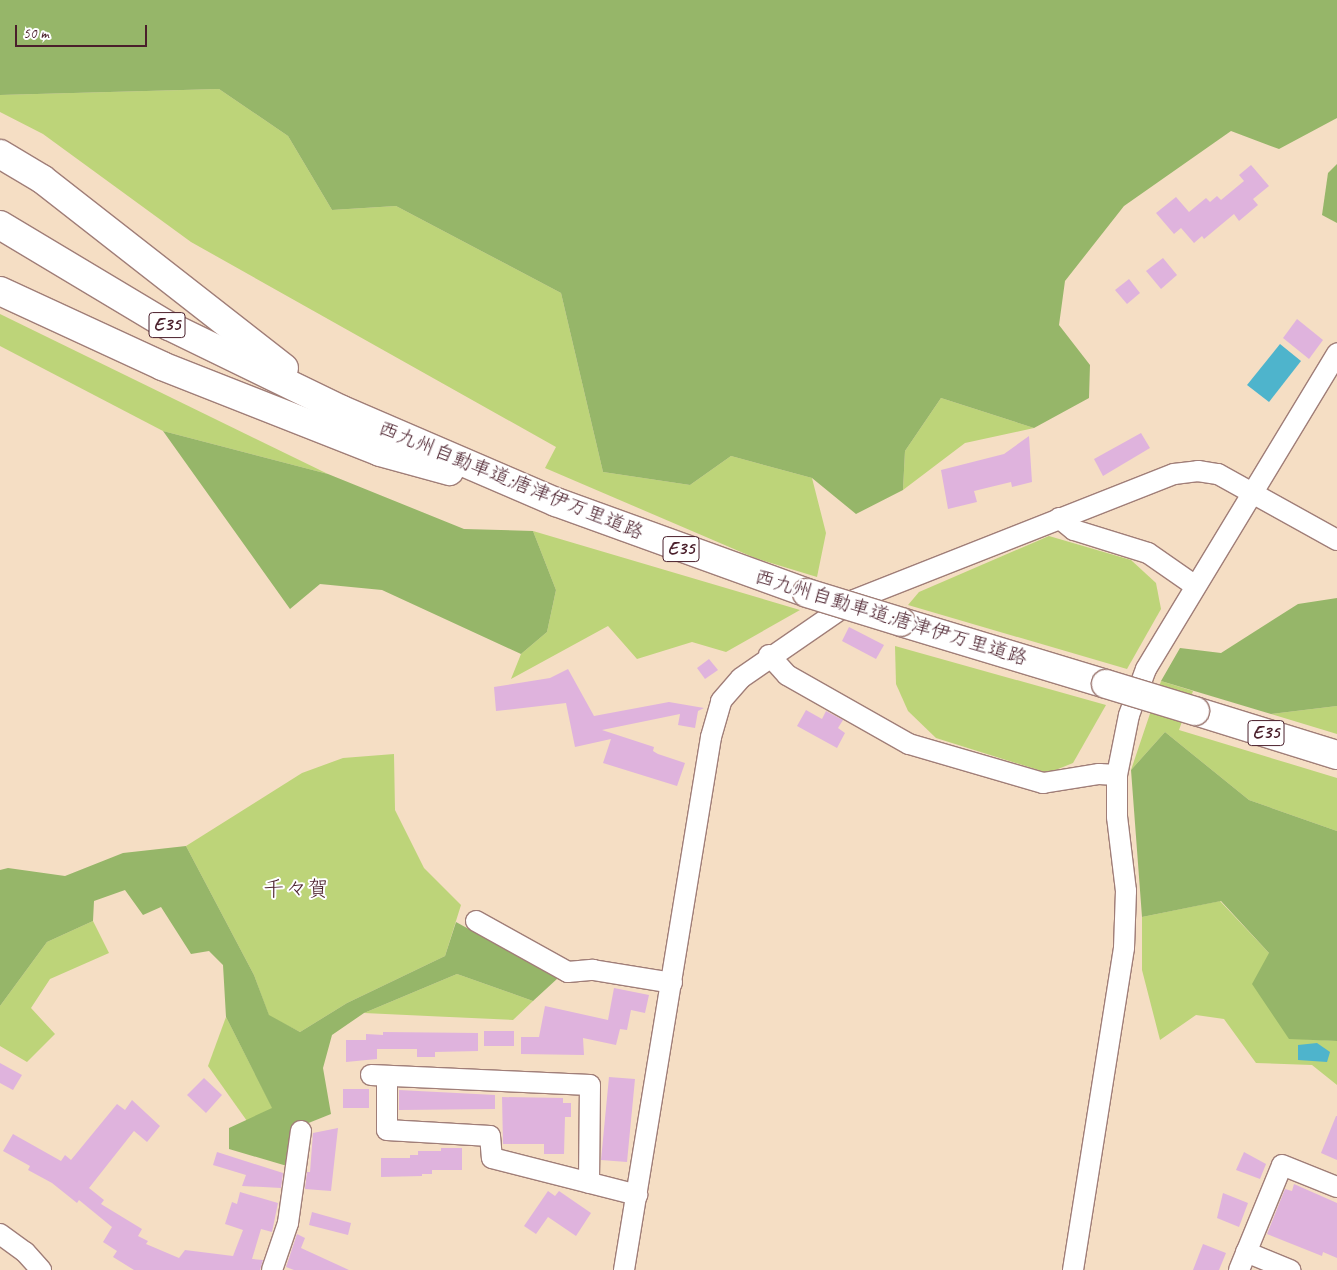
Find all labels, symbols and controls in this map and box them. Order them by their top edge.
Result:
scale bar [18,15,150,47]
text: 50 m [23,24,49,43]
road number: E35 [148,308,186,342]
street label: 西九州自動車道;唐津伊万里道路 [375,416,647,544]
road number: E35 [662,532,700,566]
street label: 西九州自動車道;唐津伊万里道路 [752,564,1030,670]
road number: E35 [1247,716,1285,750]
district label: 千々賀 [263,877,329,903]

